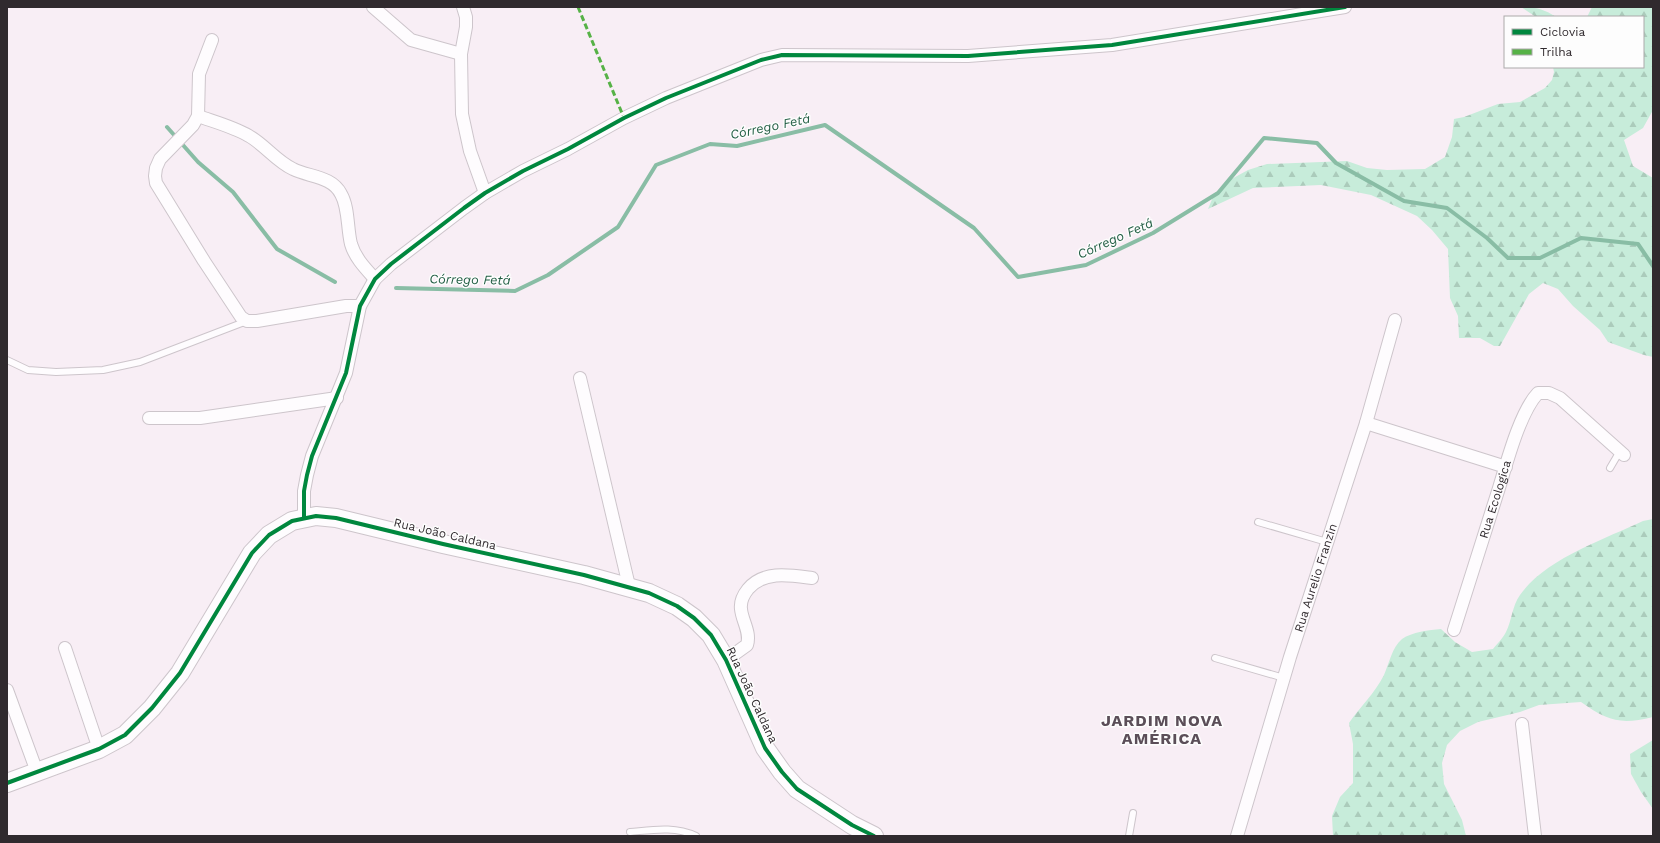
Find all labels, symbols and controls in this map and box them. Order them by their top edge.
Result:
legend [1504,16,1644,68]
text: Ciclovia [1540,25,1585,39]
text: Trilha [1540,45,1573,59]
water label: Córrego Fetá [729,111,811,142]
water label: Córrego Fetá [1075,215,1155,262]
water label: Córrego Fetá [429,271,511,288]
street label: Rua Ecologica [1476,458,1514,540]
street label: Rua João Caldana [392,515,498,553]
street label: Rua Aurelio Franzin [1292,522,1340,634]
street label: Rua João Caldana [724,645,781,746]
district label: JARDIM NOVA AMÉRICA [1101,711,1223,748]

